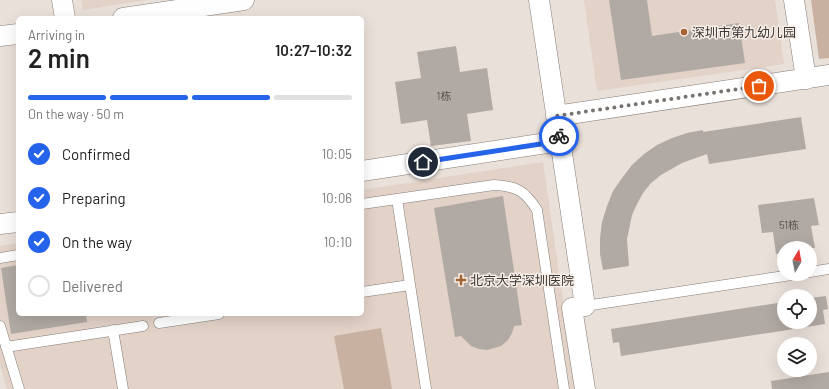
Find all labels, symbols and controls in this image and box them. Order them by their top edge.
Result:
place label: 深圳市第九幼儿园 [692,24,796,40]
text: Arriving in [28,27,85,43]
marker: 深圳市第九幼儿园 [679,27,689,37]
text: 10:27–10:32 [275,41,352,59]
text: 2 min [28,42,90,73]
pin [742,69,776,103]
icon: bag [748,75,770,97]
house number: 1栋 [437,89,451,102]
text: On the way · 50 m [28,106,124,122]
courier [539,116,579,156]
icon: bike [548,125,570,147]
icon: check [28,143,50,165]
text: Confirmed [62,145,130,163]
pin [406,145,440,179]
text: 10:05 [322,146,352,162]
icon: home [412,151,434,173]
icon: check [28,187,50,209]
text: Preparing [62,189,126,207]
text: 10:06 [322,190,352,206]
house number: 51栋 [779,218,799,231]
icon: check [28,231,50,253]
text: On the way [62,233,132,251]
text: 10:10 [324,234,352,250]
north arrow [777,241,817,281]
map controls [777,241,817,377]
place label: 北京大学深圳医院 [470,272,574,288]
marker: 北京大学深圳医院 [455,274,467,286]
text: Delivered [62,277,123,295]
button: locate [777,289,817,329]
button: layers [777,337,817,377]

